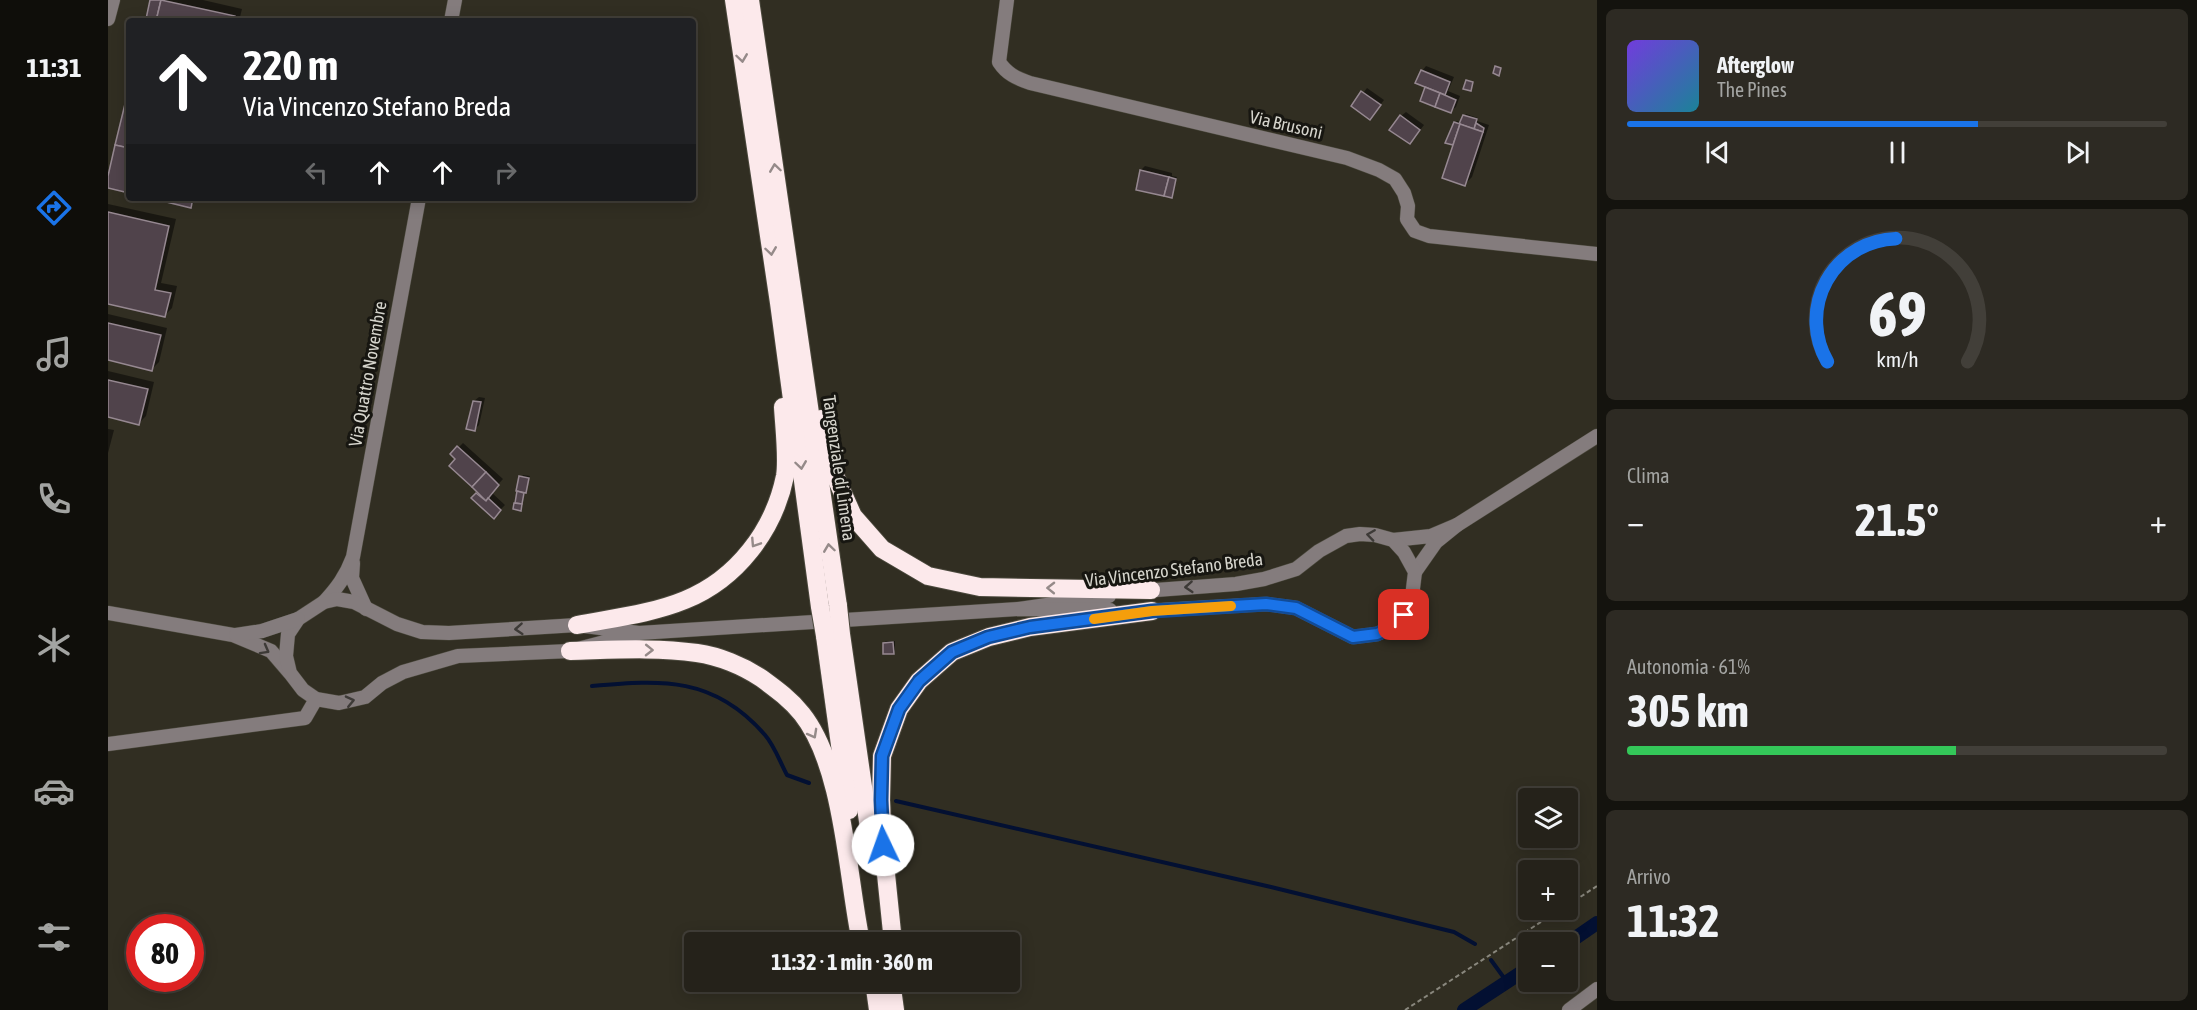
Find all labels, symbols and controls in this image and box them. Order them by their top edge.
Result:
text: 220 m [243,41,338,89]
icon: ahead [144,42,222,120]
text: 11:31 [26,52,82,83]
text: Afterglow [1717,52,1794,78]
one-way arrow [736,53,748,62]
text: The Pines [1717,78,1787,101]
text: Via Vincenzo Stefano Breda [243,91,511,122]
street label: Via Brusoni [1248,106,1325,143]
icon: previous [1701,136,1734,169]
icon: pause [1881,136,1914,169]
icon: next [2061,136,2094,169]
icon: left [300,156,333,189]
icon: ahead [363,156,396,189]
icon: ahead [426,156,459,189]
icon: right [489,156,522,189]
one-way arrow [769,163,781,173]
icon: directions [33,187,75,229]
one-way arrow [765,246,777,255]
text: 69 [1868,278,1926,349]
street label: Via Quattro Novembre [344,300,391,448]
icon: music [33,333,75,375]
text: km/h [1876,347,1918,372]
street label: Tangenziale di Limena [819,394,860,542]
one-way arrow [794,460,806,469]
text: Clima [1627,464,1670,487]
icon: phone [33,478,75,520]
text: 21.5° [1855,494,1939,546]
text: − [1627,502,1644,540]
text: + [2150,502,2167,540]
one-way arrow [1367,530,1376,542]
one-way arrow [752,537,763,548]
one-way arrow [824,544,836,553]
street label: Via Vincenzo Stefano Breda [1084,548,1264,591]
one-way arrow [1184,580,1193,593]
one-way arrow [1046,582,1055,594]
pin [1378,589,1429,640]
icon: arrive [1387,598,1420,631]
one-way arrow [514,622,523,635]
icon: climate [33,624,75,666]
one-way arrow [259,643,269,654]
one-way arrow [645,644,654,656]
text: Autonomia · 61% [1627,655,1750,678]
text: 305 km [1627,685,1749,737]
one-way arrow [345,695,355,708]
one-way arrow [806,727,817,738]
icon: car [33,770,75,812]
map controls [1518,788,1578,992]
button: layers [1518,788,1578,848]
position arrow [851,813,915,877]
button: + [1518,860,1578,920]
text: Arrivo [1627,865,1671,888]
text: 11:32 [1627,895,1720,947]
speed limit sign: 80 [126,914,204,992]
icon: filters [33,916,75,958]
button: − [1518,932,1578,992]
text: 11:32 · 1 min · 360 m [771,949,933,975]

